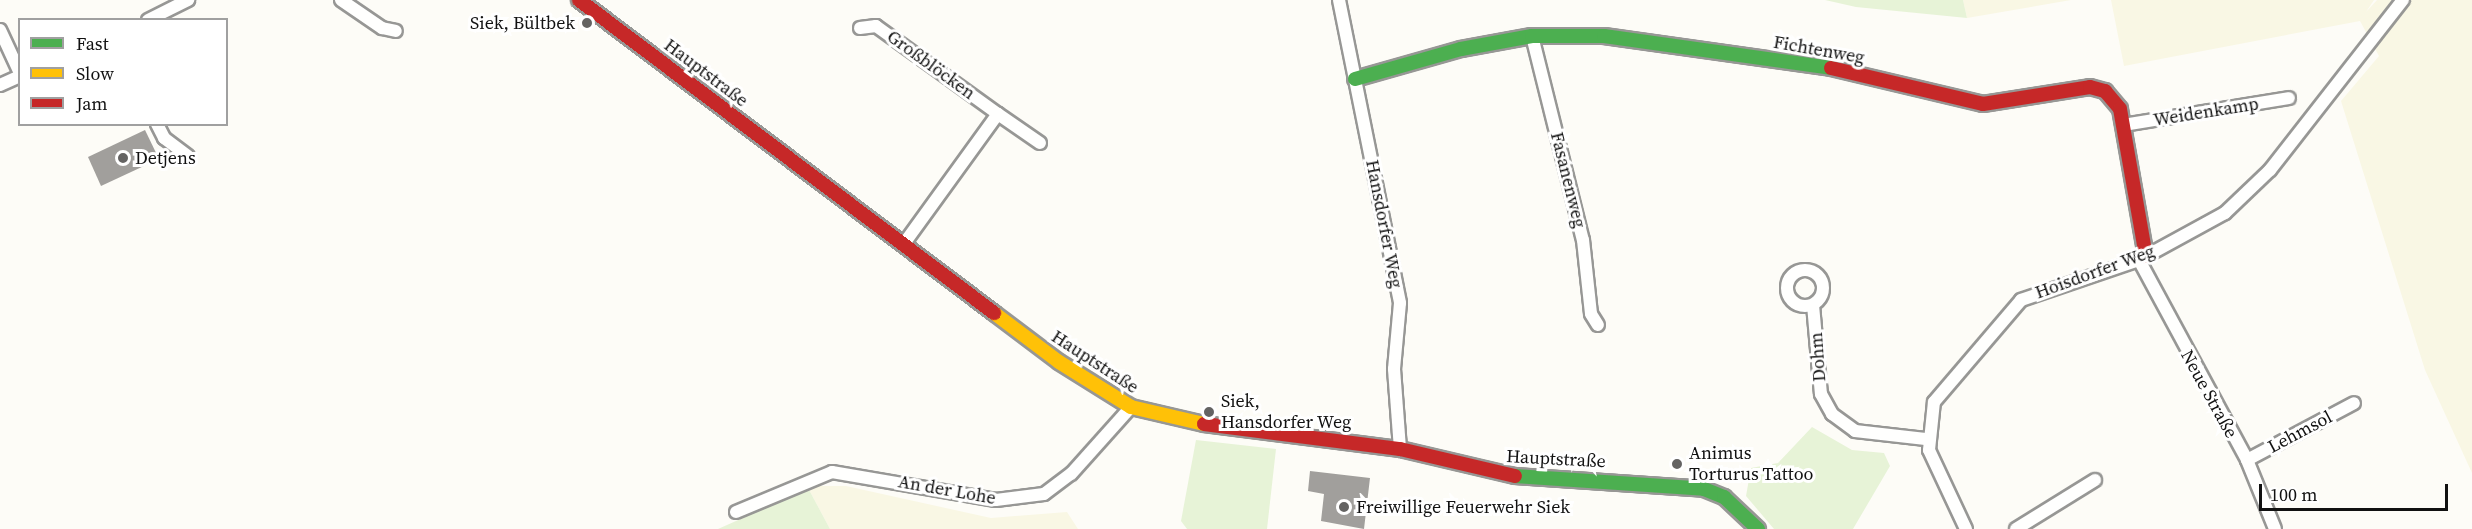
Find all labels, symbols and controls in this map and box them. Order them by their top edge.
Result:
place label: Siek, Bültbek [470,12,575,34]
marker: Siek, Bültbek [580,16,594,30]
legend [18,18,228,126]
street label: Großblöcken [883,26,979,104]
text: Fast [76,31,109,56]
street label: Fichtenweg [1772,31,1866,69]
street label: Hauptstraße [660,34,752,112]
text: Slow [76,61,114,86]
text: Jam [76,91,108,116]
street label: Weidenkamp [2152,93,2260,131]
street label: Fasanenweg [1546,130,1590,230]
place label: Detjens [135,147,196,169]
marker: Detjens [116,151,130,165]
street label: Hansdorfer Weg [1361,158,1407,290]
street label: Hoisdorfer Weg [2032,240,2158,304]
street label: Hauptstraße [1047,326,1143,398]
street label: Dohm [1805,332,1831,382]
street label: Neue Straße [2176,346,2242,442]
place label: Siek, Hansdorfer Weg [1221,391,1352,434]
marker: Siek, Hansdorfer Weg [1202,405,1216,419]
street label: Lehmsol [2264,406,2336,458]
place label: Animus Torturus Tattoo [1689,443,1814,486]
street label: Hauptstraße [1506,446,1606,472]
marker: Animus Torturus Tattoo [1670,457,1684,471]
street label: An der Lohe [897,471,997,509]
scale bar [2262,472,2451,510]
text: 100 m [2270,482,2317,507]
place label: Freiwillige Feuerwehr Siek [1356,496,1570,518]
marker: Freiwillige Feuerwehr Siek [1337,500,1351,514]

